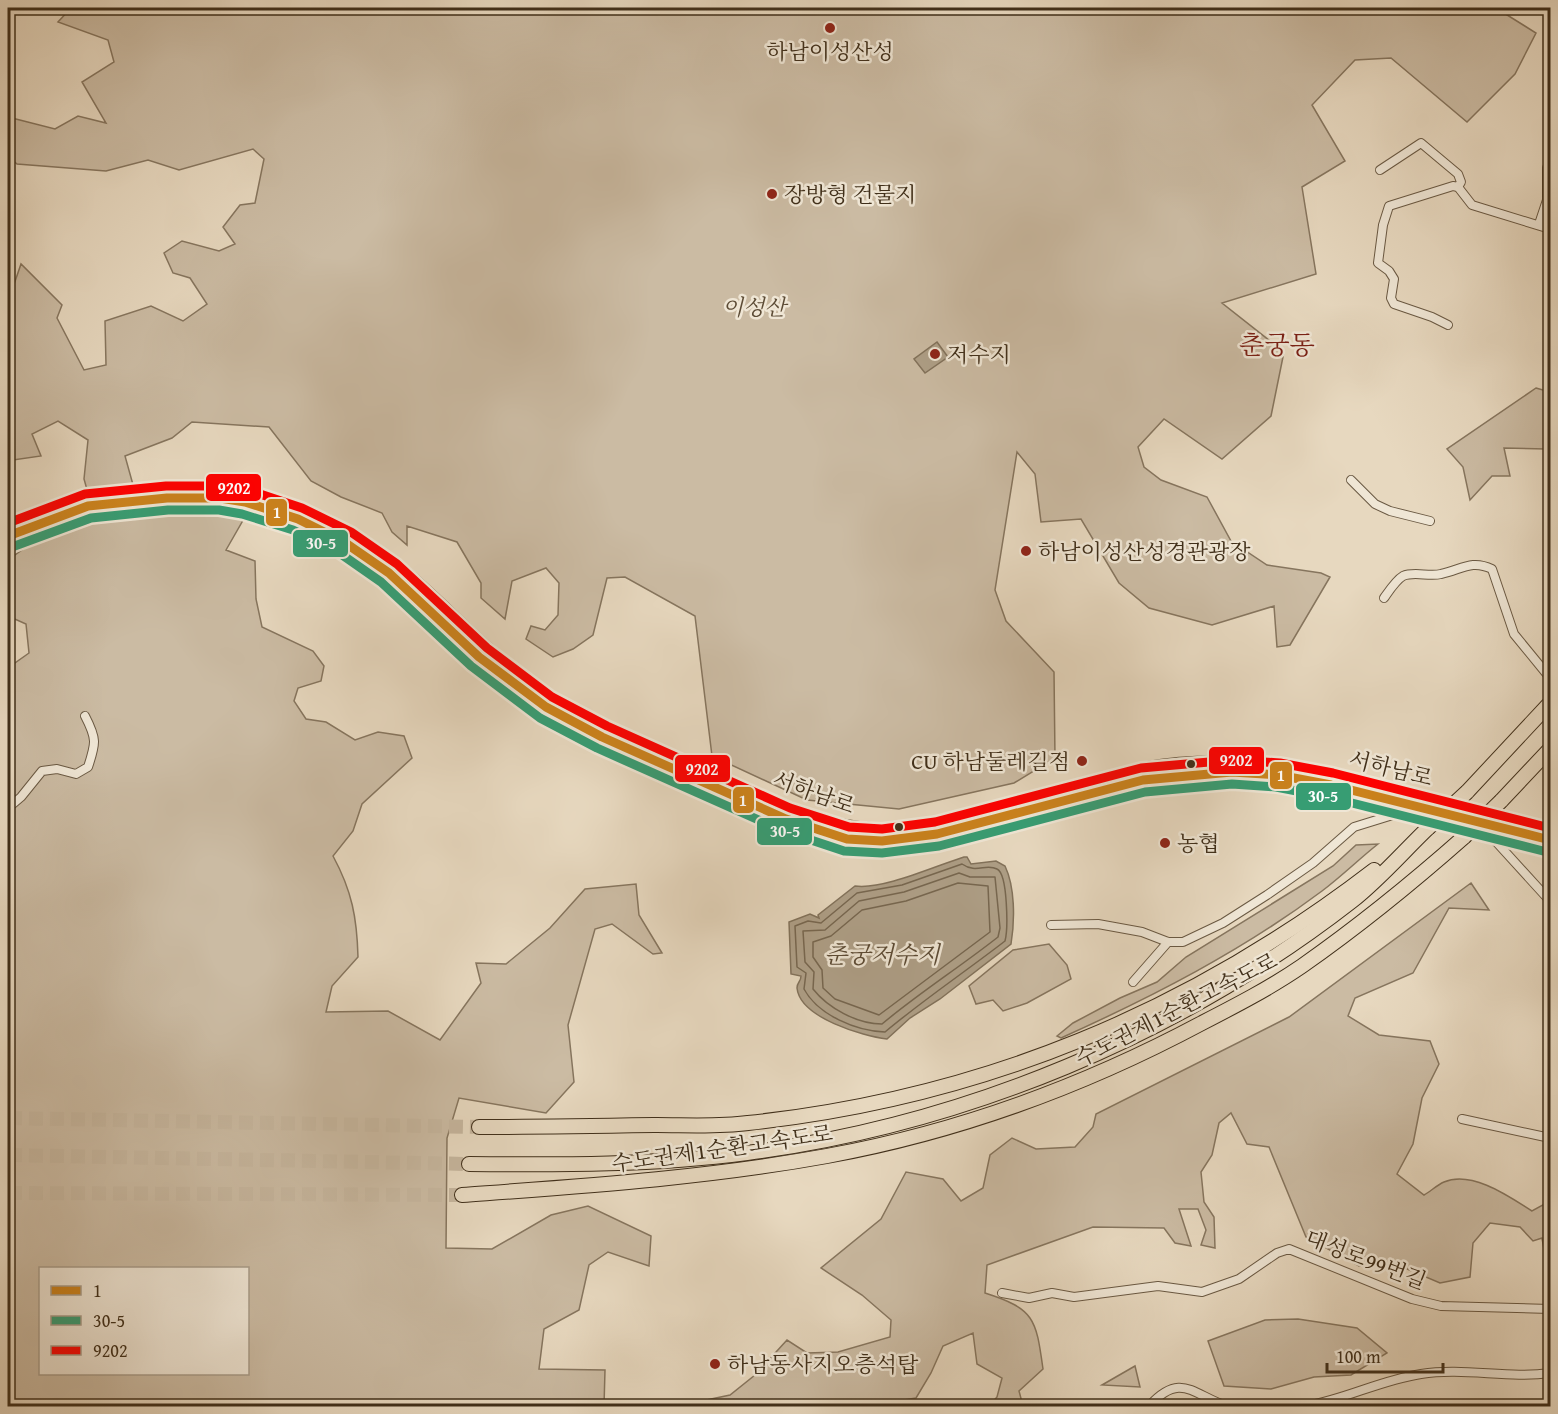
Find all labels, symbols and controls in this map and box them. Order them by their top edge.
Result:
marker: 하남이성산성 [823,21,837,35]
place label: 하남이성산성 [766,35,894,67]
place label: 장방형 건물지 [784,178,916,210]
marker: 장방형 건물지 [765,187,779,201]
park label: 이성산 [722,291,789,323]
district label: 춘궁동 [1239,325,1315,364]
place label: 저수지 [947,338,1011,370]
marker: 저수지 [928,347,942,361]
line badge: 9202 [205,473,262,502]
text: 9202 [217,476,251,500]
line badge: 1 [265,498,288,527]
text: 1 [273,500,281,524]
line badge: 30-5 [292,529,349,558]
text: 30-5 [306,531,336,555]
place label: 하남이성산성경관광장 [1038,535,1251,567]
marker: 하남이성산성경관광장 [1019,544,1033,558]
street label: 서하남로 [1346,742,1436,794]
place label: CU 하남둘레길점 [911,745,1070,777]
line badge: 9202 [1208,746,1265,775]
text: 9202 [1219,748,1253,772]
line badge: 9202 [674,754,731,783]
marker: CU 하남둘레길점 [1075,754,1089,768]
text: 9202 [685,757,719,781]
unlabelled marker [1185,758,1197,770]
line badge: 1 [1269,761,1293,790]
street label: 서하남로 [769,762,859,822]
text: 1 [1277,763,1285,787]
line badge: 30-5 [1295,782,1352,811]
text: 30-5 [1308,784,1338,808]
line badge: 1 [732,786,755,814]
text: 1 [739,788,747,812]
line badge: 30-5 [756,817,813,846]
text: 30-5 [770,819,800,843]
unlabelled marker [893,821,905,833]
place label: 농협 [1177,827,1220,859]
marker: 농협 [1158,836,1172,850]
water label: 춘궁저수지 [824,937,942,972]
street label: 수도권제1순환고속도로 [1069,944,1283,1074]
street label: 수도권제1순환고속도로 [609,1117,835,1179]
street label: 대성로99번길 [1301,1221,1431,1297]
legend [39,1267,249,1375]
text: 1 [93,1277,102,1304]
text: 30-5 [93,1307,125,1334]
scale bar [1327,1336,1442,1374]
text: 9202 [93,1337,128,1364]
text: 100 m [1336,1343,1381,1370]
place label: 하남동사지오층석탑 [727,1348,919,1380]
marker: 하남동사지오층석탑 [708,1357,722,1371]

